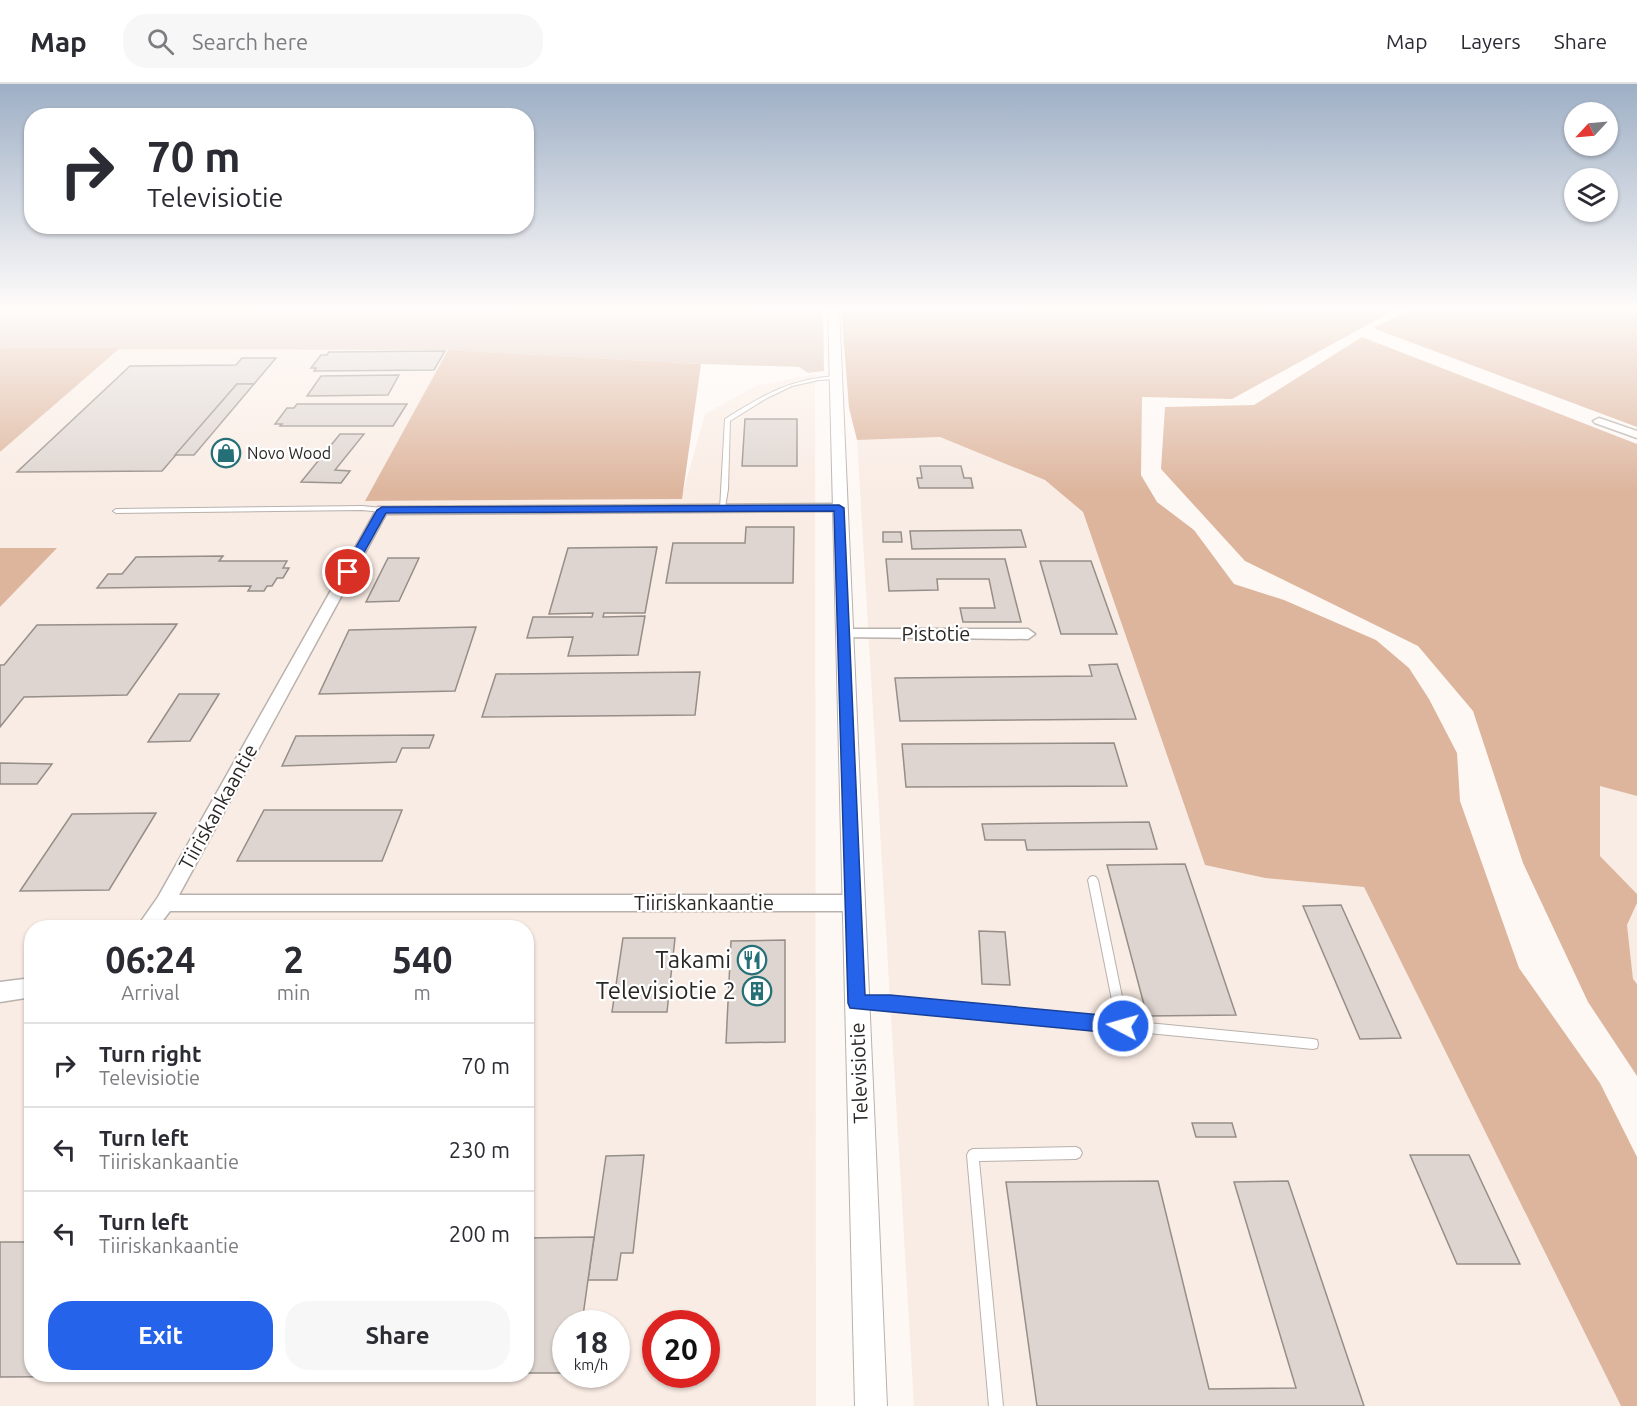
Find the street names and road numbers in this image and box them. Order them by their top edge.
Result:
street label: Pistotie [902,622,970,645]
street label: Tiiriskankaantie [174,740,262,874]
street label: Tiiriskankaantie [634,891,774,914]
street label: Televisiotie [845,1022,872,1124]

